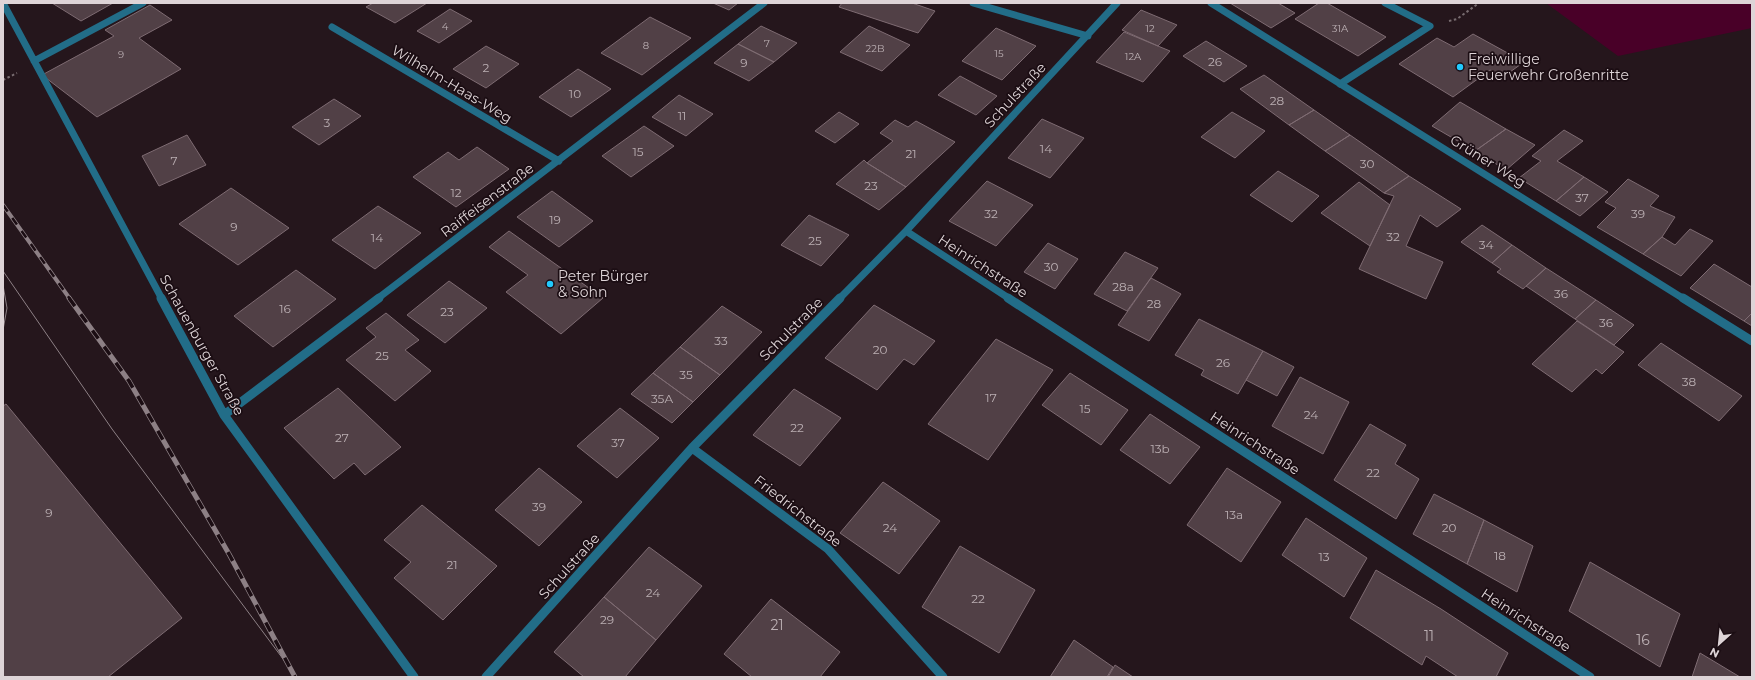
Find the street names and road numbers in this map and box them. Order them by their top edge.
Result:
street label: Wilhelm-Haas-Weg [389,41,515,127]
street label: Schulstraße [980,59,1050,131]
street label: Grüner Weg [1447,131,1529,191]
street label: Raiffeisenstraße [437,159,537,241]
street label: Heinrichstraße [935,230,1031,302]
street label: Schauenburger Straße [156,271,248,419]
street label: Schulstraße [755,293,827,365]
street label: Heinrichstraße [1207,407,1303,479]
street label: Friedrichstraße [751,471,845,551]
street label: Schulstraße [535,529,603,603]
street label: Heinrichstraße [1478,584,1574,656]

